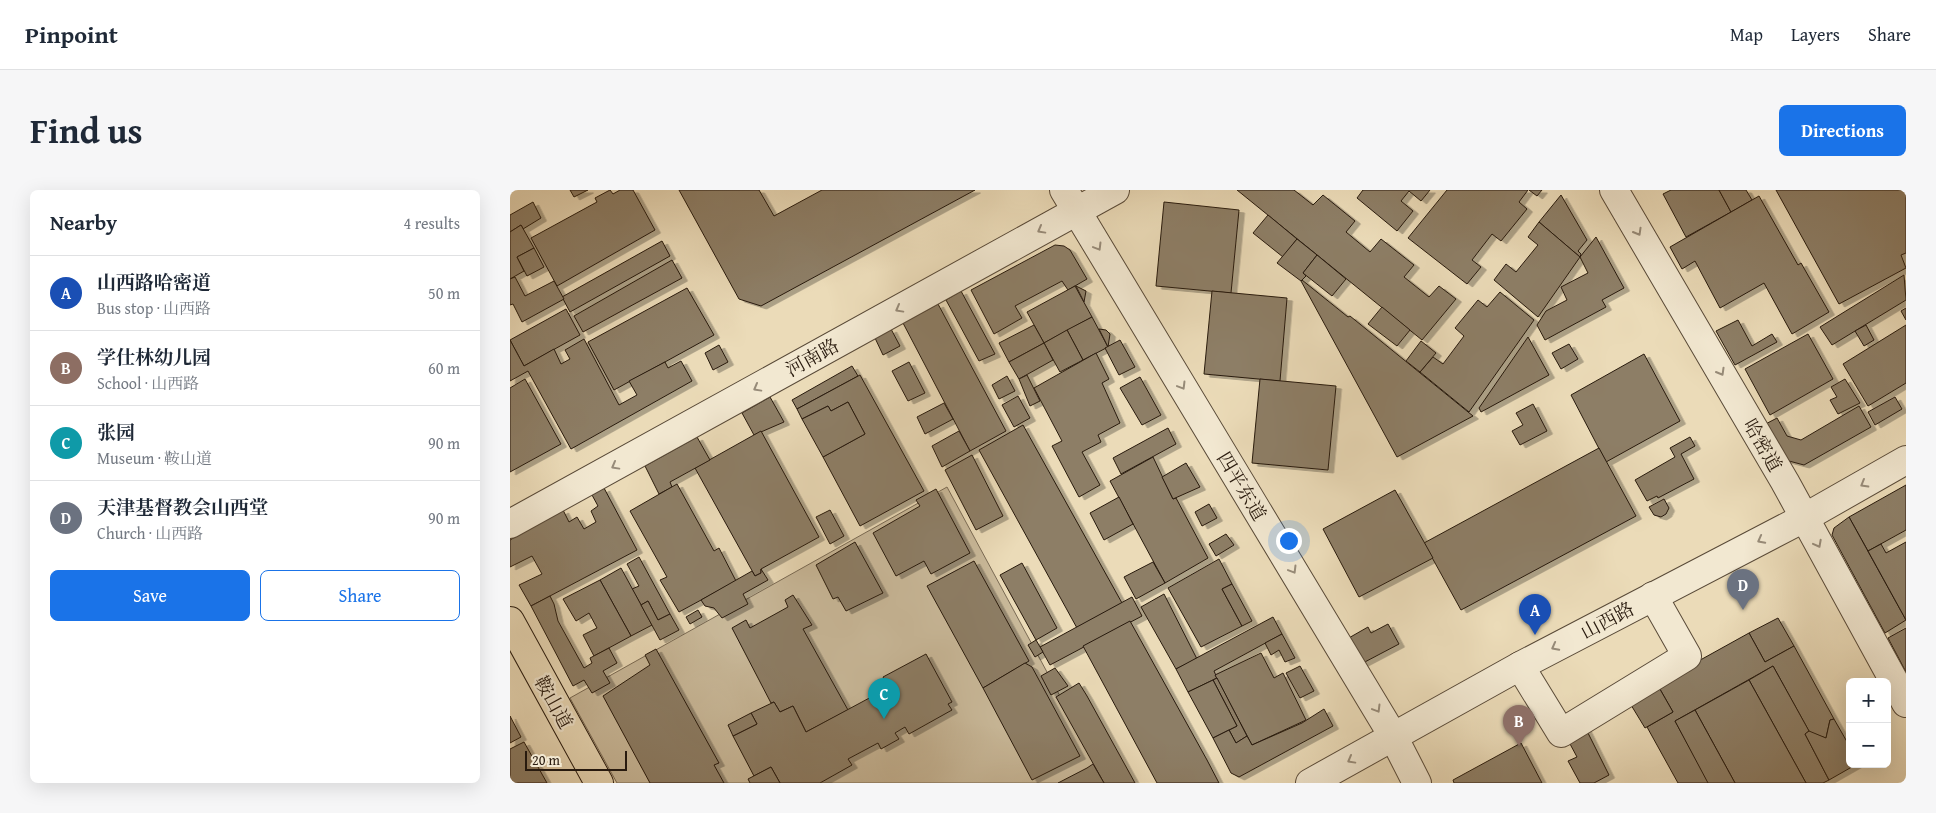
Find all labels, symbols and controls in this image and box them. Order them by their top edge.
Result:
text: Pinpoint [25,17,118,52]
text: Map [1730,21,1763,48]
text: Layers [1791,21,1840,48]
text: Share [1868,21,1911,48]
text: Find us [30,105,143,156]
button: Directions [1779,105,1906,156]
text: Nearby [50,207,117,238]
text: 4 results [403,211,460,235]
one-way arrow [1038,224,1047,234]
one-way arrow [1632,227,1642,236]
one-way arrow [1092,242,1101,251]
text: 山西路哈密道 [97,268,211,296]
text: A [61,281,71,305]
text: 50 m [428,281,460,305]
text: Bus stop · 山西路 [97,296,211,320]
one-way arrow [896,303,905,313]
street label: 河南路 [780,331,844,383]
text: 学仕林幼儿园 [97,343,211,371]
text: B [61,356,71,380]
text: 60 m [428,356,460,380]
one-way arrow [1714,367,1724,376]
text: School · 山西路 [97,371,199,395]
one-way arrow [753,381,762,391]
one-way arrow [1175,381,1185,390]
street label: 哈密道 [1737,413,1789,477]
text: 张园 [97,418,135,446]
text: C [61,431,71,455]
text: 90 m [428,431,460,455]
text: Museum · 鞍山道 [97,446,212,470]
street label: 四平东道 [1210,446,1274,526]
one-way arrow [611,460,620,470]
one-way arrow [1860,478,1869,488]
text: 天津基督教会山西堂 [97,493,268,521]
text: D [61,506,71,530]
text: 90 m [428,506,460,530]
text: Church · 山西路 [97,521,203,545]
your location [1276,528,1302,554]
one-way arrow [1757,534,1766,544]
one-way arrow [1812,538,1822,547]
one-way arrow [1287,565,1296,574]
pin: D [1727,569,1759,610]
button: Save [50,570,250,621]
button: Share [260,570,460,621]
pin: A [1519,594,1551,635]
street label: 山西路 [1575,594,1639,646]
one-way arrow [1551,641,1560,651]
street label: 鞍山道 [528,670,580,734]
pin: C [868,678,900,719]
map controls [1846,678,1891,768]
button: + [1846,678,1891,723]
one-way arrow [1370,704,1380,713]
pin: B [1503,705,1535,746]
button: − [1846,723,1891,768]
scale bar [525,748,628,771]
text: 20 m [532,750,560,770]
one-way arrow [1348,753,1357,763]

